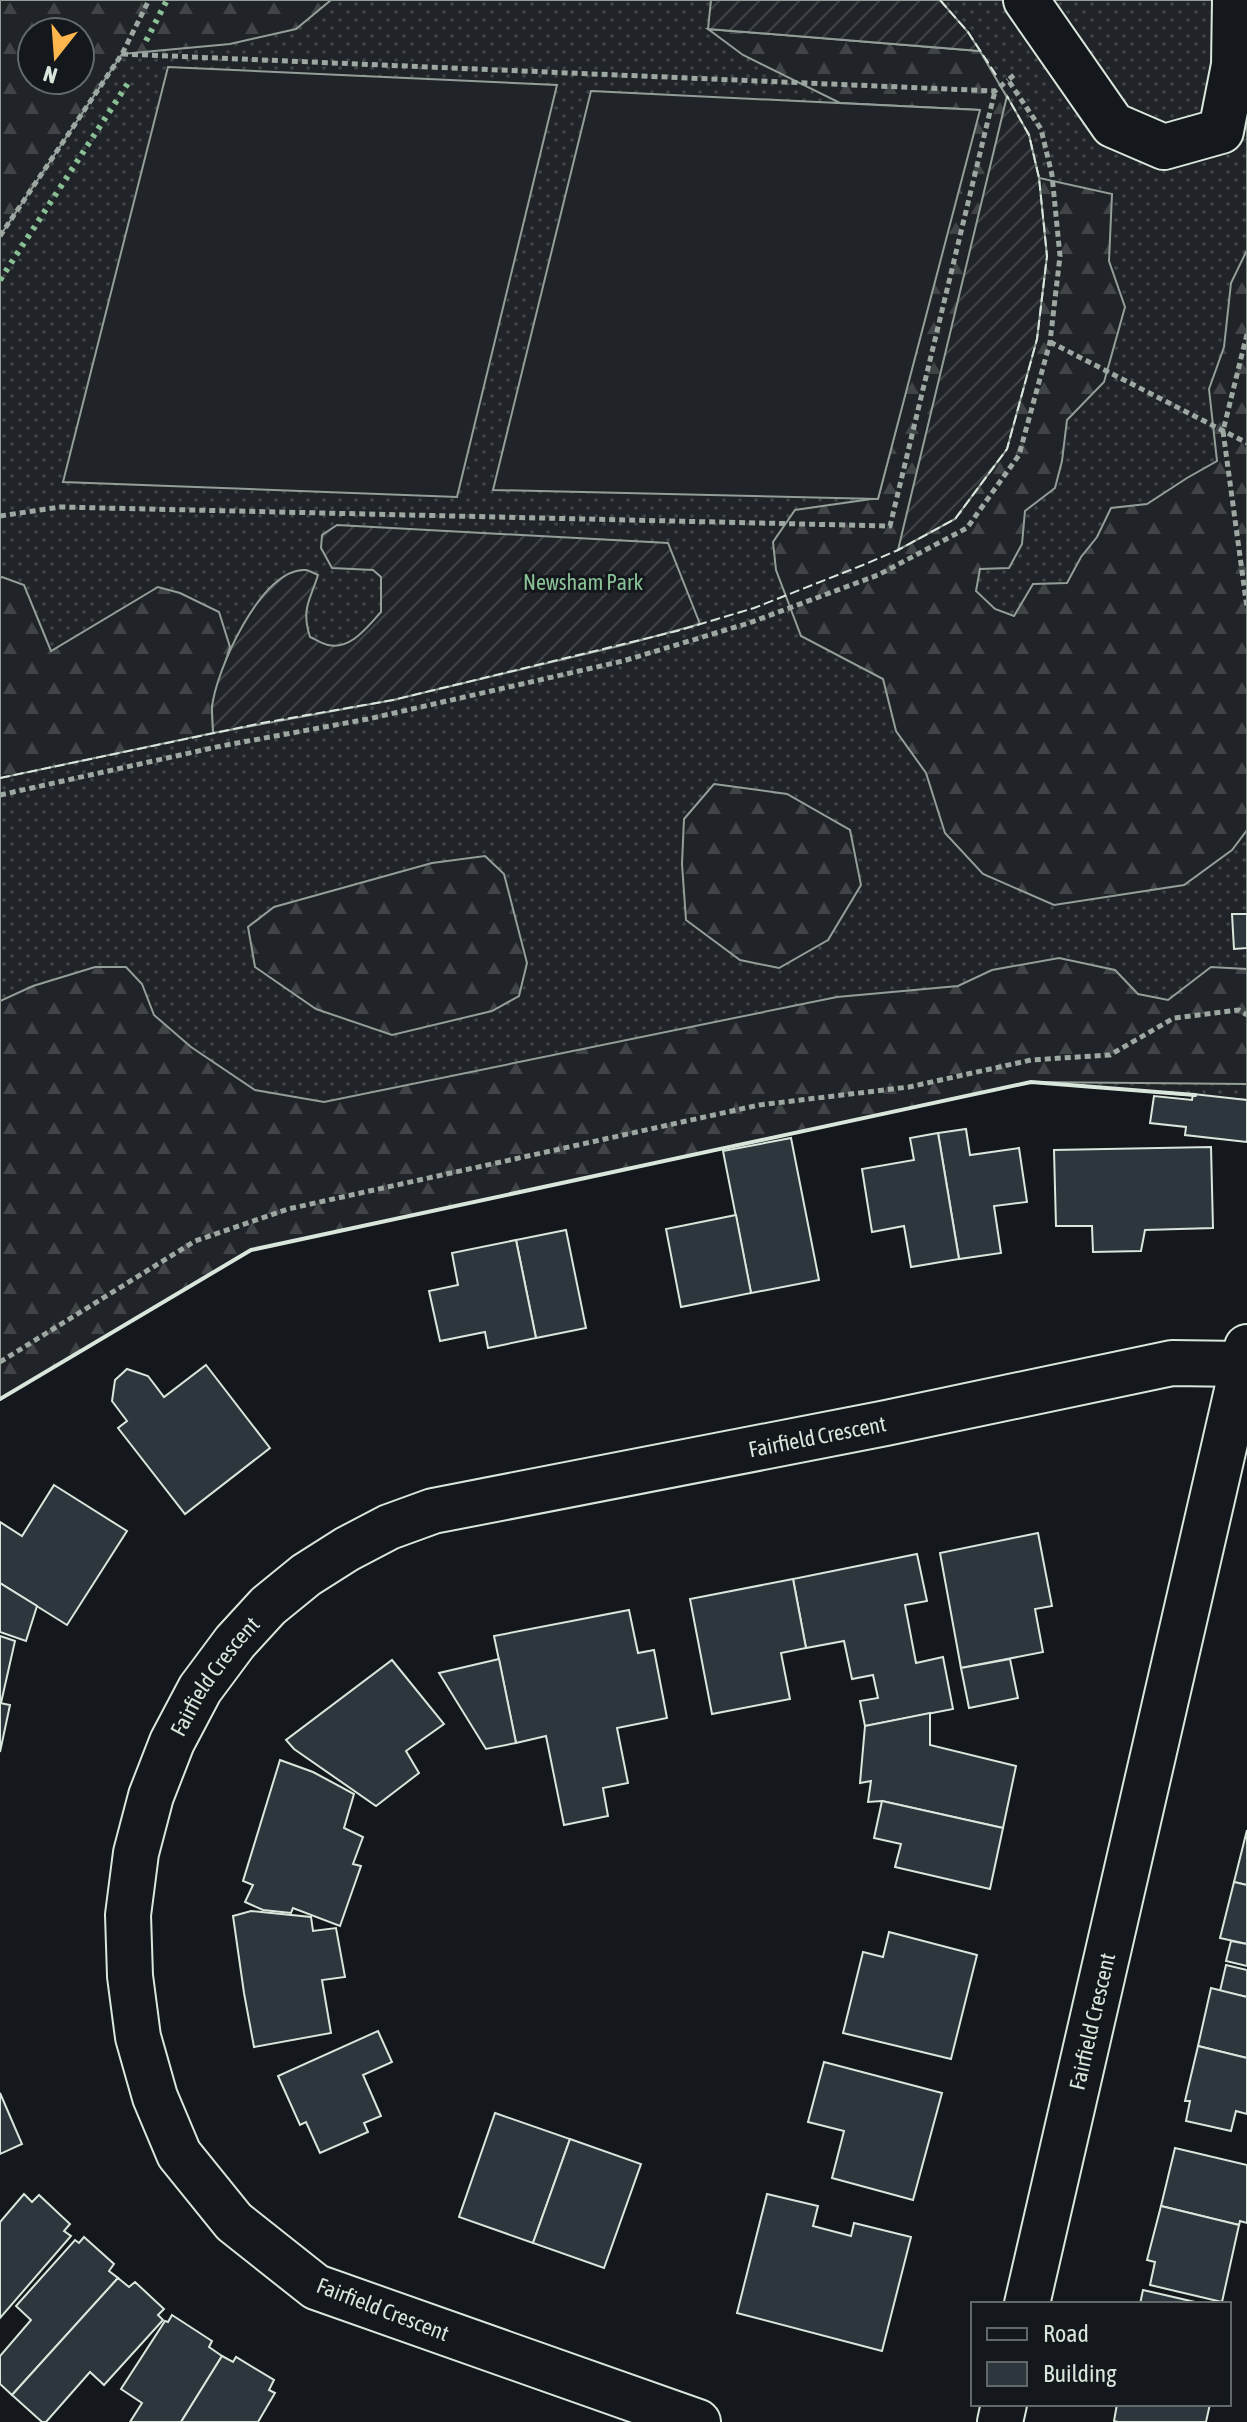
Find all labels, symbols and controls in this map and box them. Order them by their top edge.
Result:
north arrow [16,16,96,96]
text: N [40,61,60,89]
park label: Newsham Park [523,569,643,595]
street label: Fairfield Crescent [746,1410,888,1462]
street label: Fairfield Crescent [165,1611,265,1740]
street label: Fairfield Crescent [1064,1950,1120,2092]
street label: Fairfield Crescent [313,2272,453,2346]
legend [971,2302,1231,2406]
text: Road [1043,2320,1089,2347]
text: Building [1043,2360,1117,2387]

